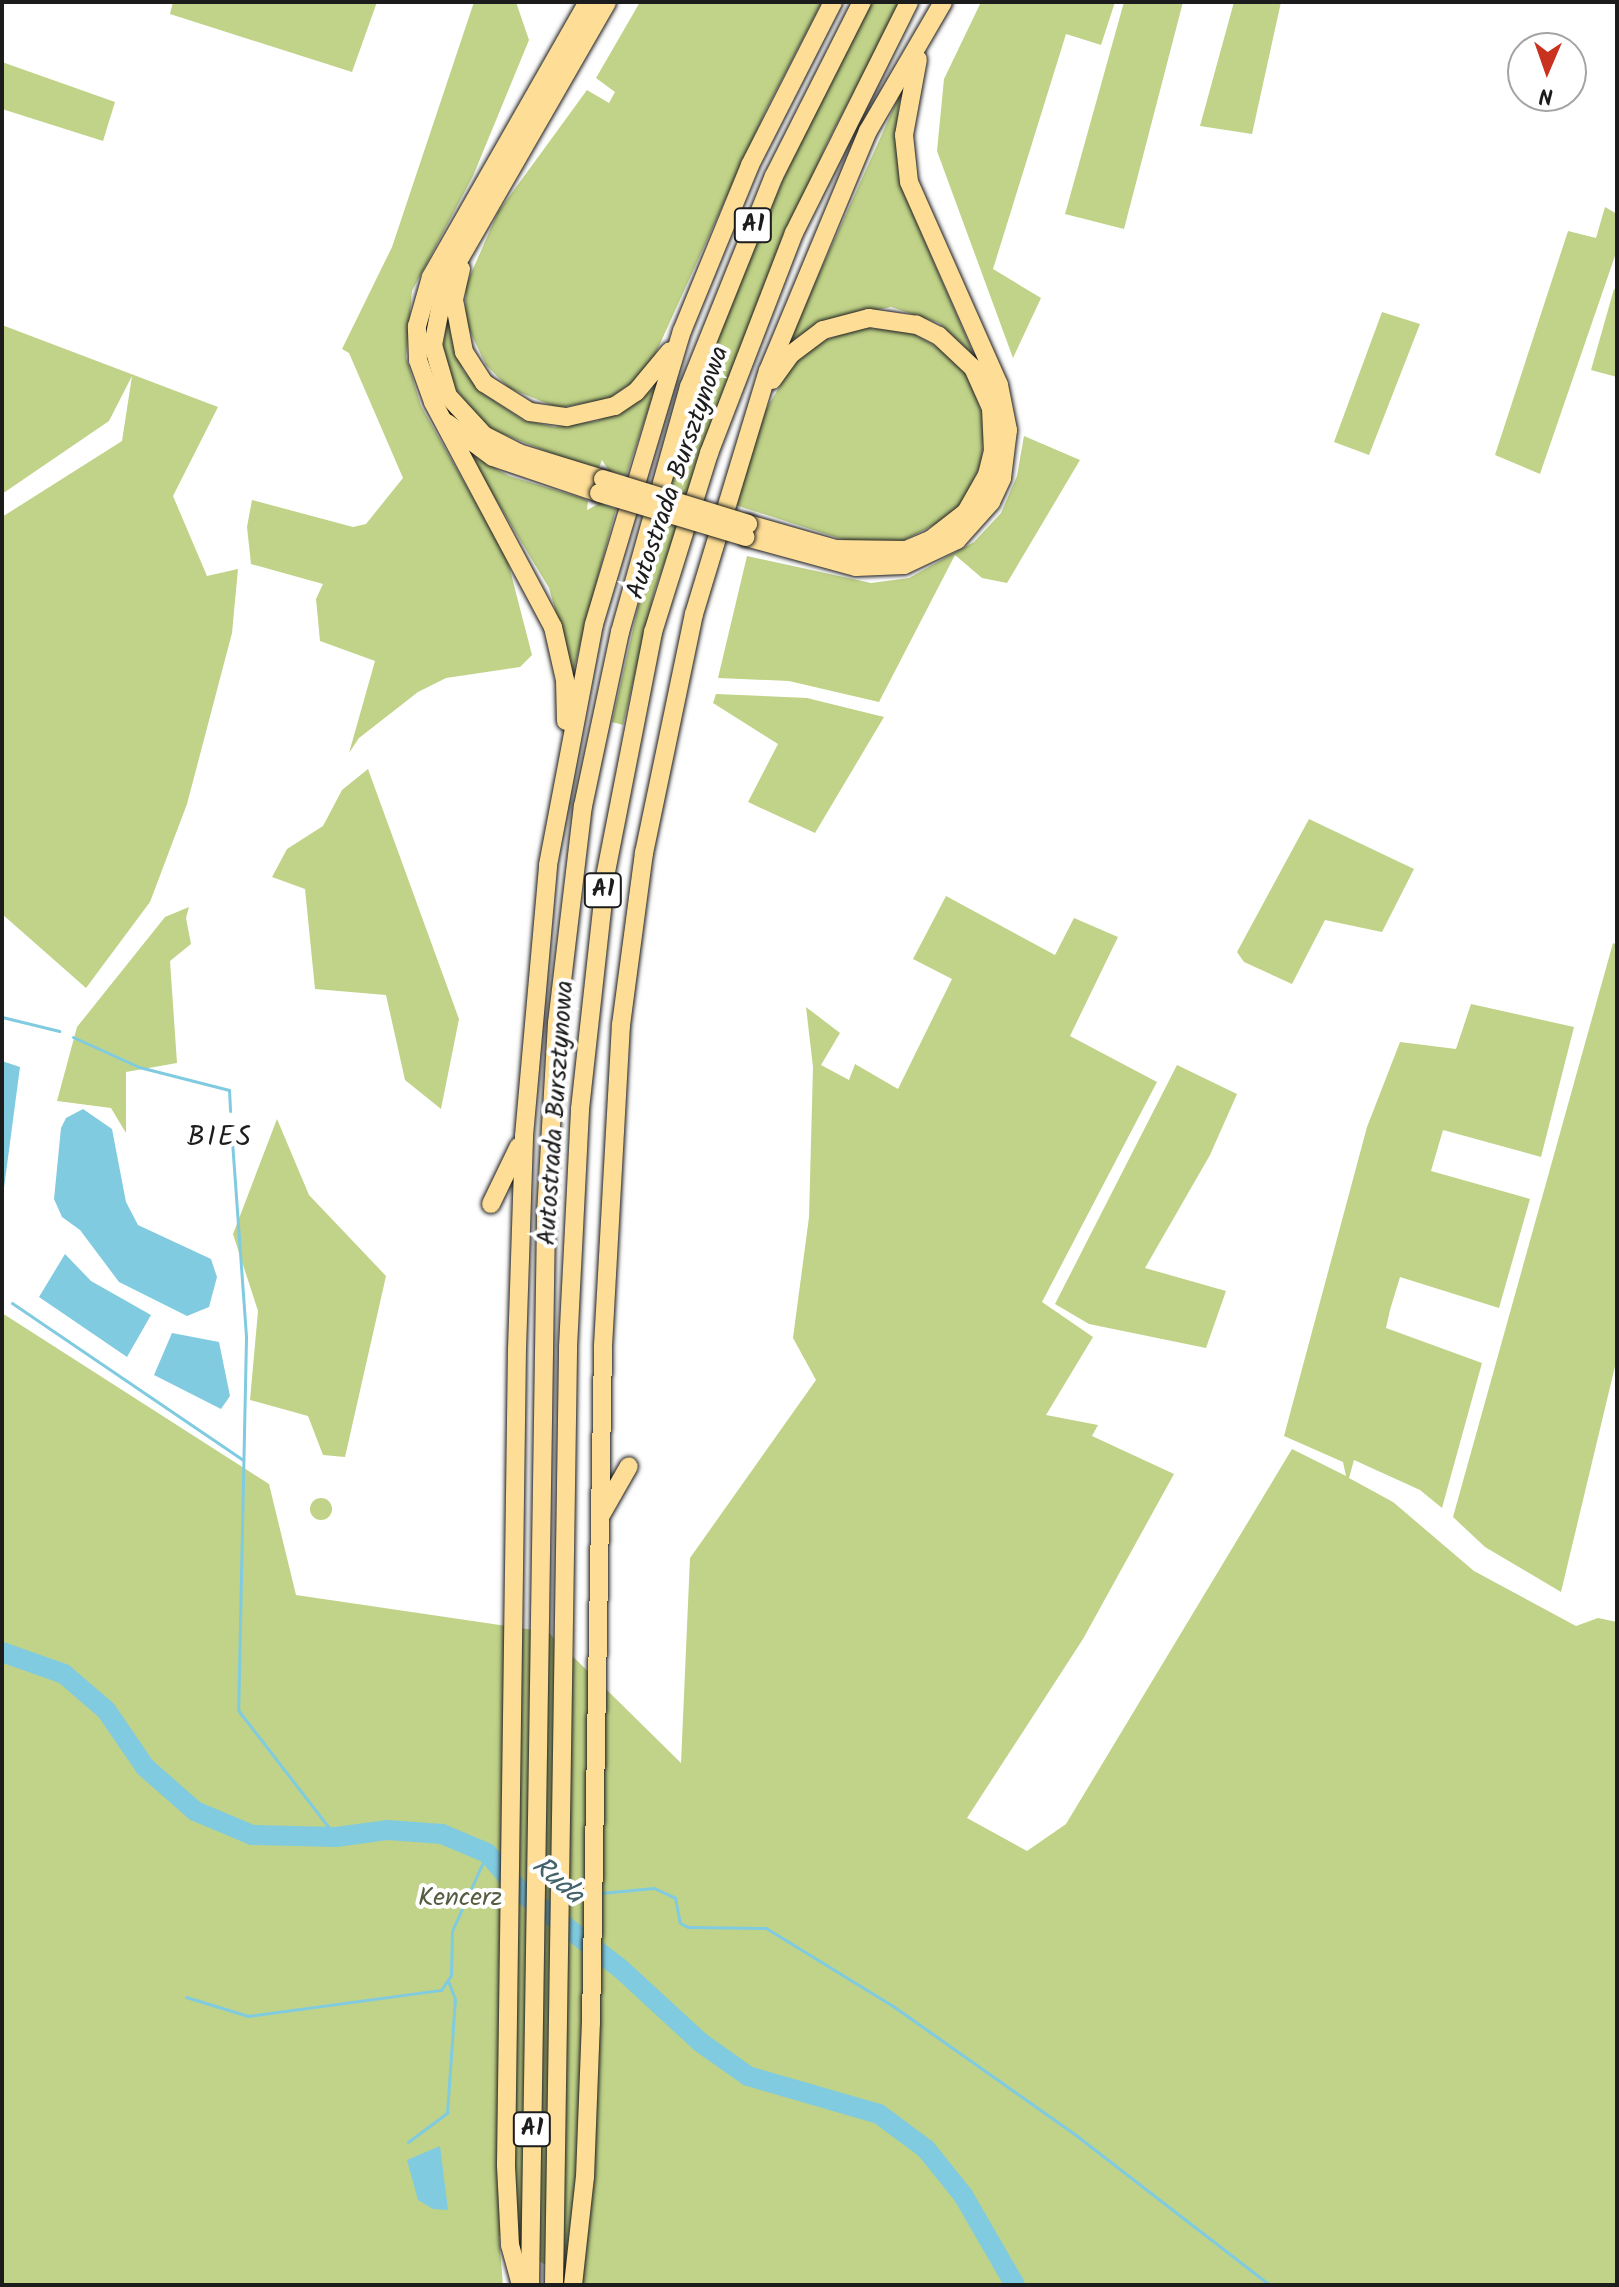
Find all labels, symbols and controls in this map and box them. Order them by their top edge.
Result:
north arrow [1507,32,1587,112]
text: N [1539,77,1554,112]
road number: A1 [733,205,773,245]
street label: Autostrada Bursztynowa [621,342,737,604]
road number: A1 [583,870,623,910]
street label: Autostrada Bursztynowa [532,980,582,1246]
district label: BIES [187,1121,253,1155]
water label: Ruda [524,1850,590,1912]
park label: Kencerz [418,1883,502,1915]
road number: A1 [512,2109,552,2149]

